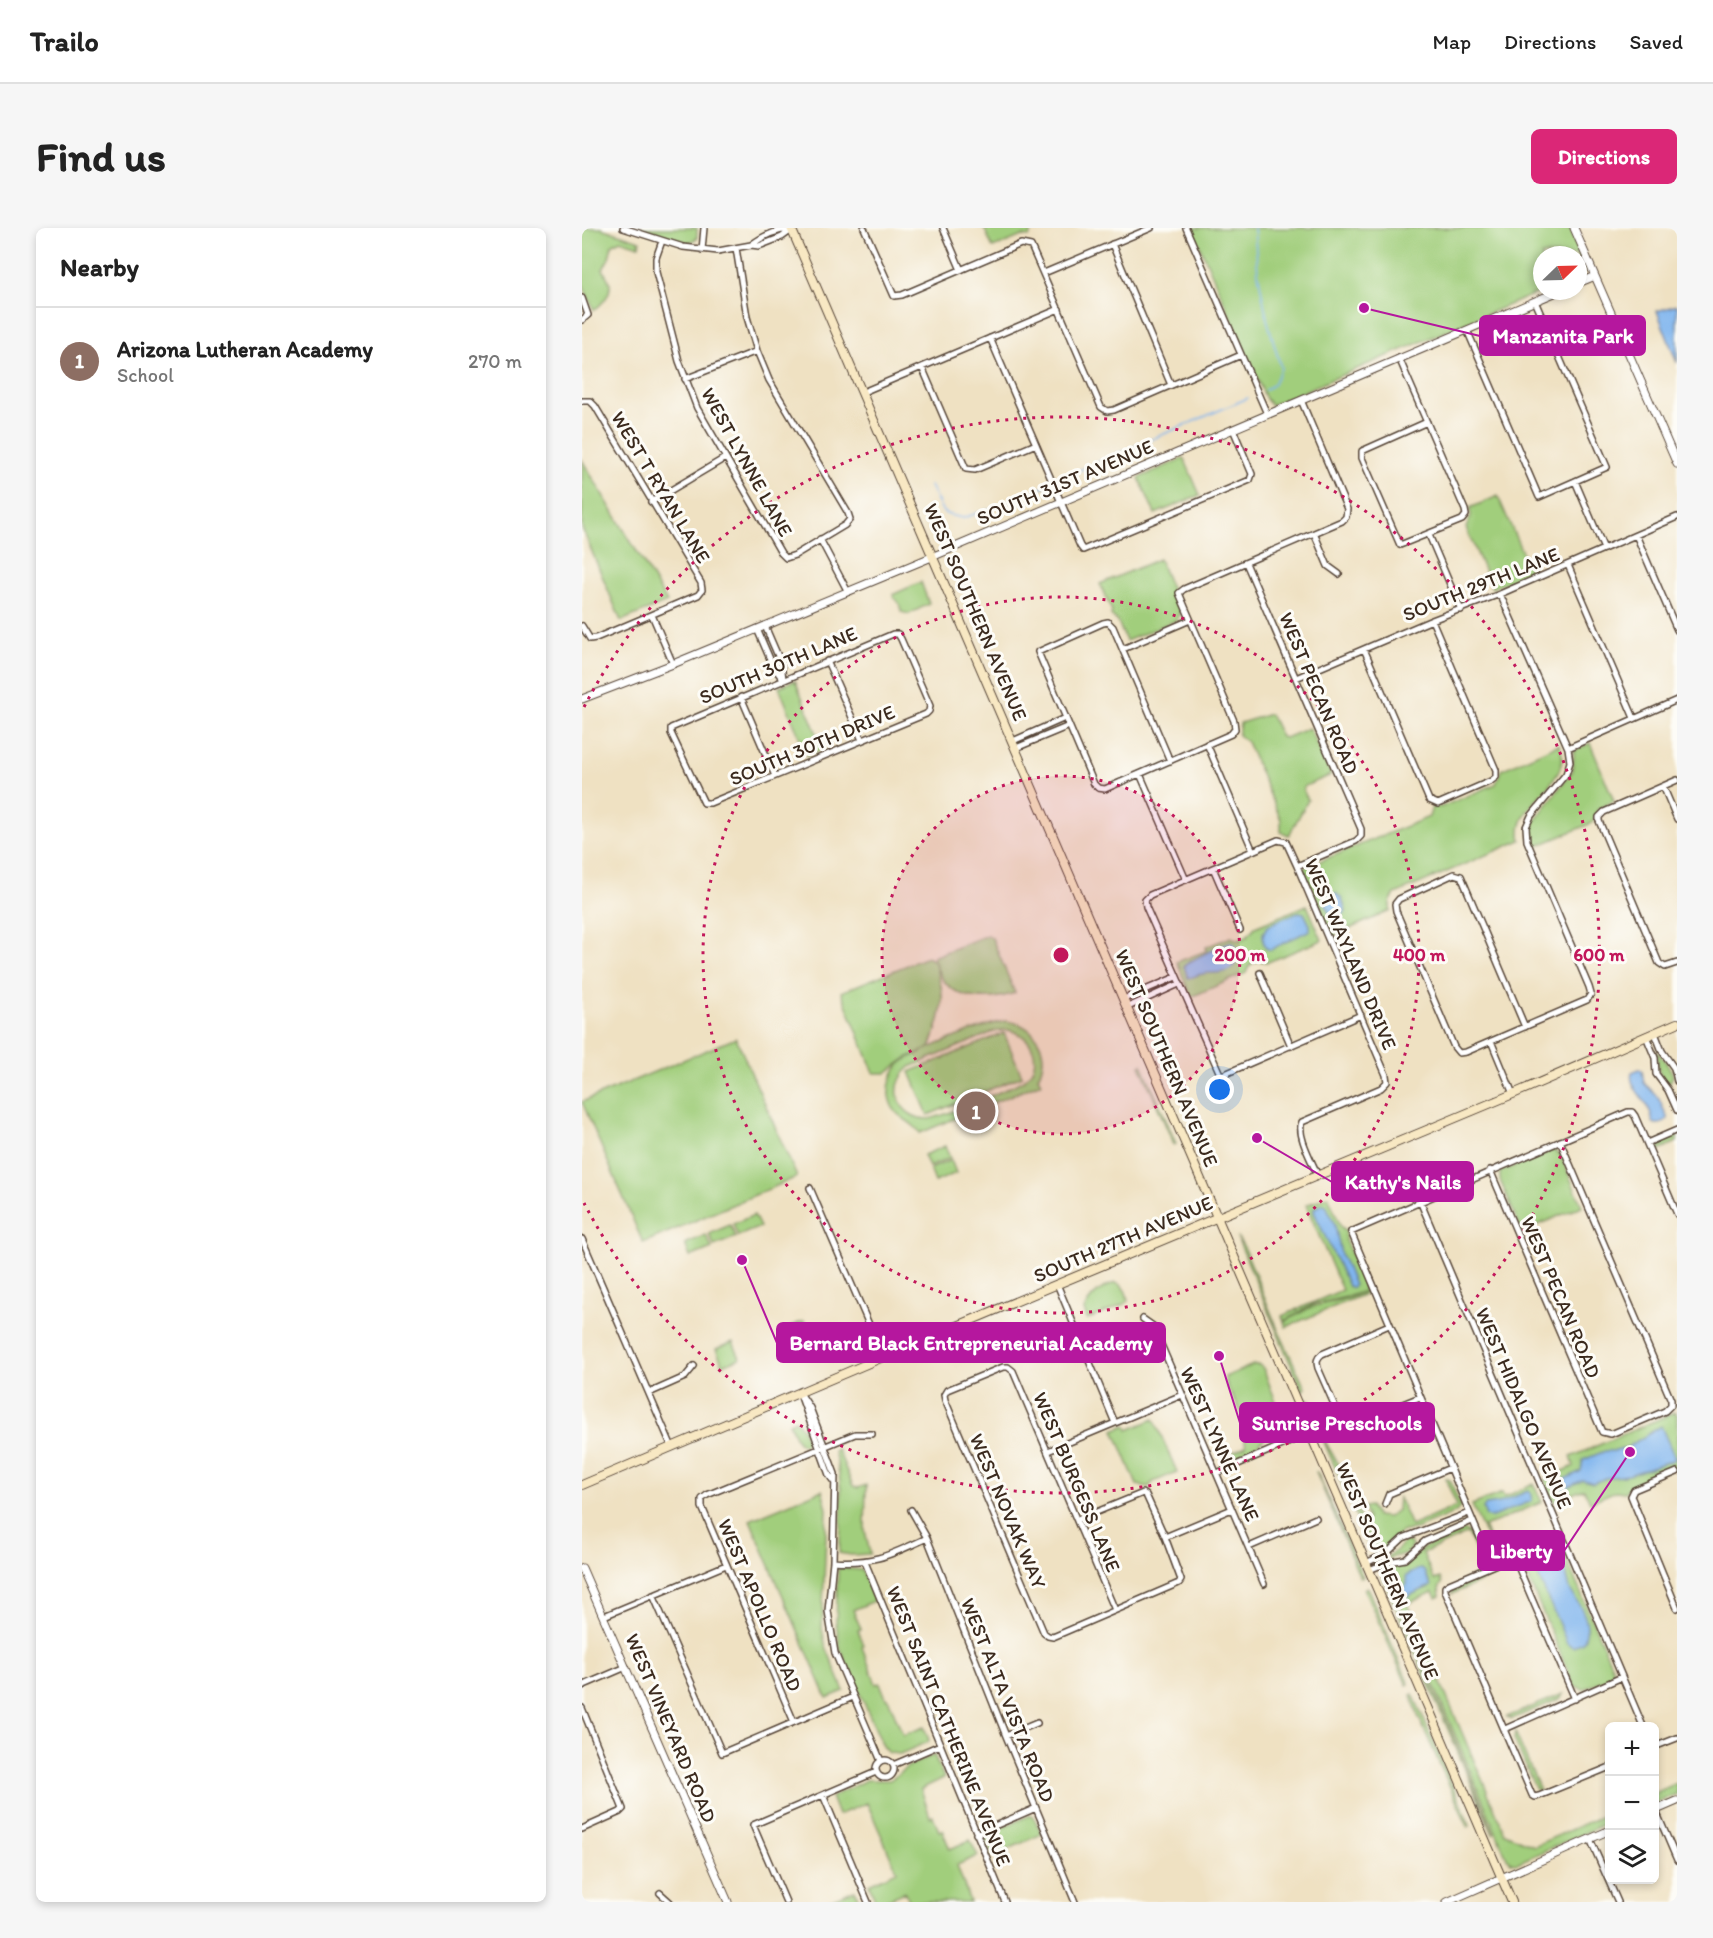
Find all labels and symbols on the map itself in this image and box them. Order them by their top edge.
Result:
north arrow [1533,246,1587,300]
callout: Manzanita Park [1480,316,1645,355]
text: Manzanita Park [1492,323,1635,348]
street label: WEST LYNNE LANE [696,383,798,541]
street label: WEST T RYAN LANE [606,407,716,567]
street label: SOUTH 31ST AVENUE [973,434,1157,530]
street label: WEST SOUTHERN AVENUE [919,500,1033,724]
street label: SOUTH 29TH LANE [1399,542,1563,626]
street label: WEST PECAN ROAD [1274,608,1364,778]
street label: SOUTH 30TH LANE [696,621,860,709]
street label: SOUTH 30TH DRIVE [726,699,898,791]
street label: WEST WAYLAND DRIVE [1300,855,1402,1053]
text: 200 m [1215,944,1266,966]
text: 400 m [1393,944,1446,966]
text: 600 m [1574,944,1625,966]
centre of rings [1051,945,1071,965]
street label: WEST SOUTHERN AVENUE [1110,946,1224,1170]
your location [1205,1075,1234,1104]
pin: 1 [956,1088,996,1134]
callout: Kathy's Nails [1332,1162,1473,1201]
text: Kathy's Nails [1345,1169,1461,1195]
street label: SOUTH 27TH AVENUE [1030,1190,1216,1288]
street label: WEST PECAN ROAD [1516,1212,1606,1382]
street label: WEST HIDALGO AVENUE [1471,1304,1577,1512]
callout: Bernard Black Entrepreneurial Academy [777,1323,1165,1362]
text: Bernard Black Entrepreneurial Academy [789,1330,1153,1356]
street label: WEST LYNNE LANE [1175,1363,1265,1525]
street label: WEST BURGESS LANE [1028,1388,1126,1576]
callout: Sunrise Preschools [1240,1403,1434,1442]
text: Sunrise Preschools [1252,1410,1422,1435]
street label: WEST NOVAK WAY [965,1430,1052,1593]
street label: WEST SOUTHERN AVENUE [1331,1459,1445,1683]
street label: WEST APOLLO ROAD [713,1515,807,1695]
callout: Liberty [1478,1531,1564,1570]
text: Liberty [1490,1538,1552,1564]
street label: WEST SAINT CATHERINE AVENUE [882,1582,1016,1870]
street label: WEST ALTA VISTA ROAD [956,1594,1060,1806]
street label: WEST VINEYARD ROAD [620,1630,722,1826]

